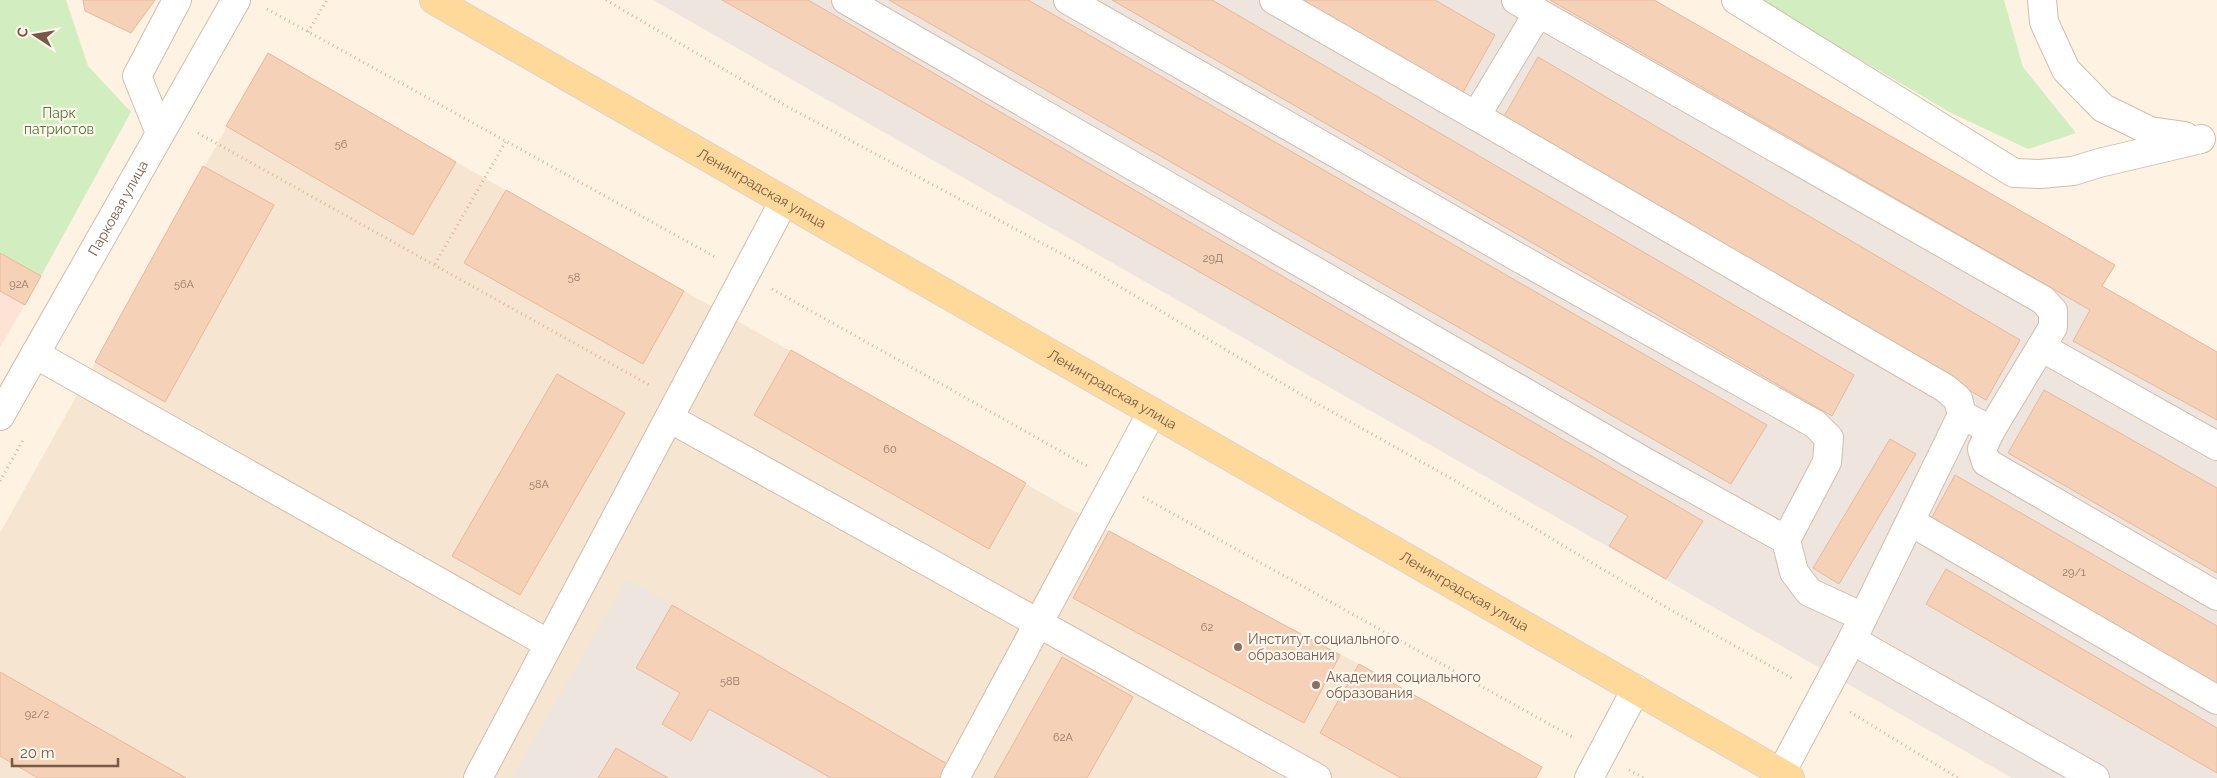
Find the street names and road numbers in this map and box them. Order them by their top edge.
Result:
street label: Ленинградская улица [695,145,829,231]
street label: Парковая улица [85,158,151,259]
street label: Ленинградская улица [1045,346,1180,432]
street label: Ленинградская улица [1397,548,1532,634]

